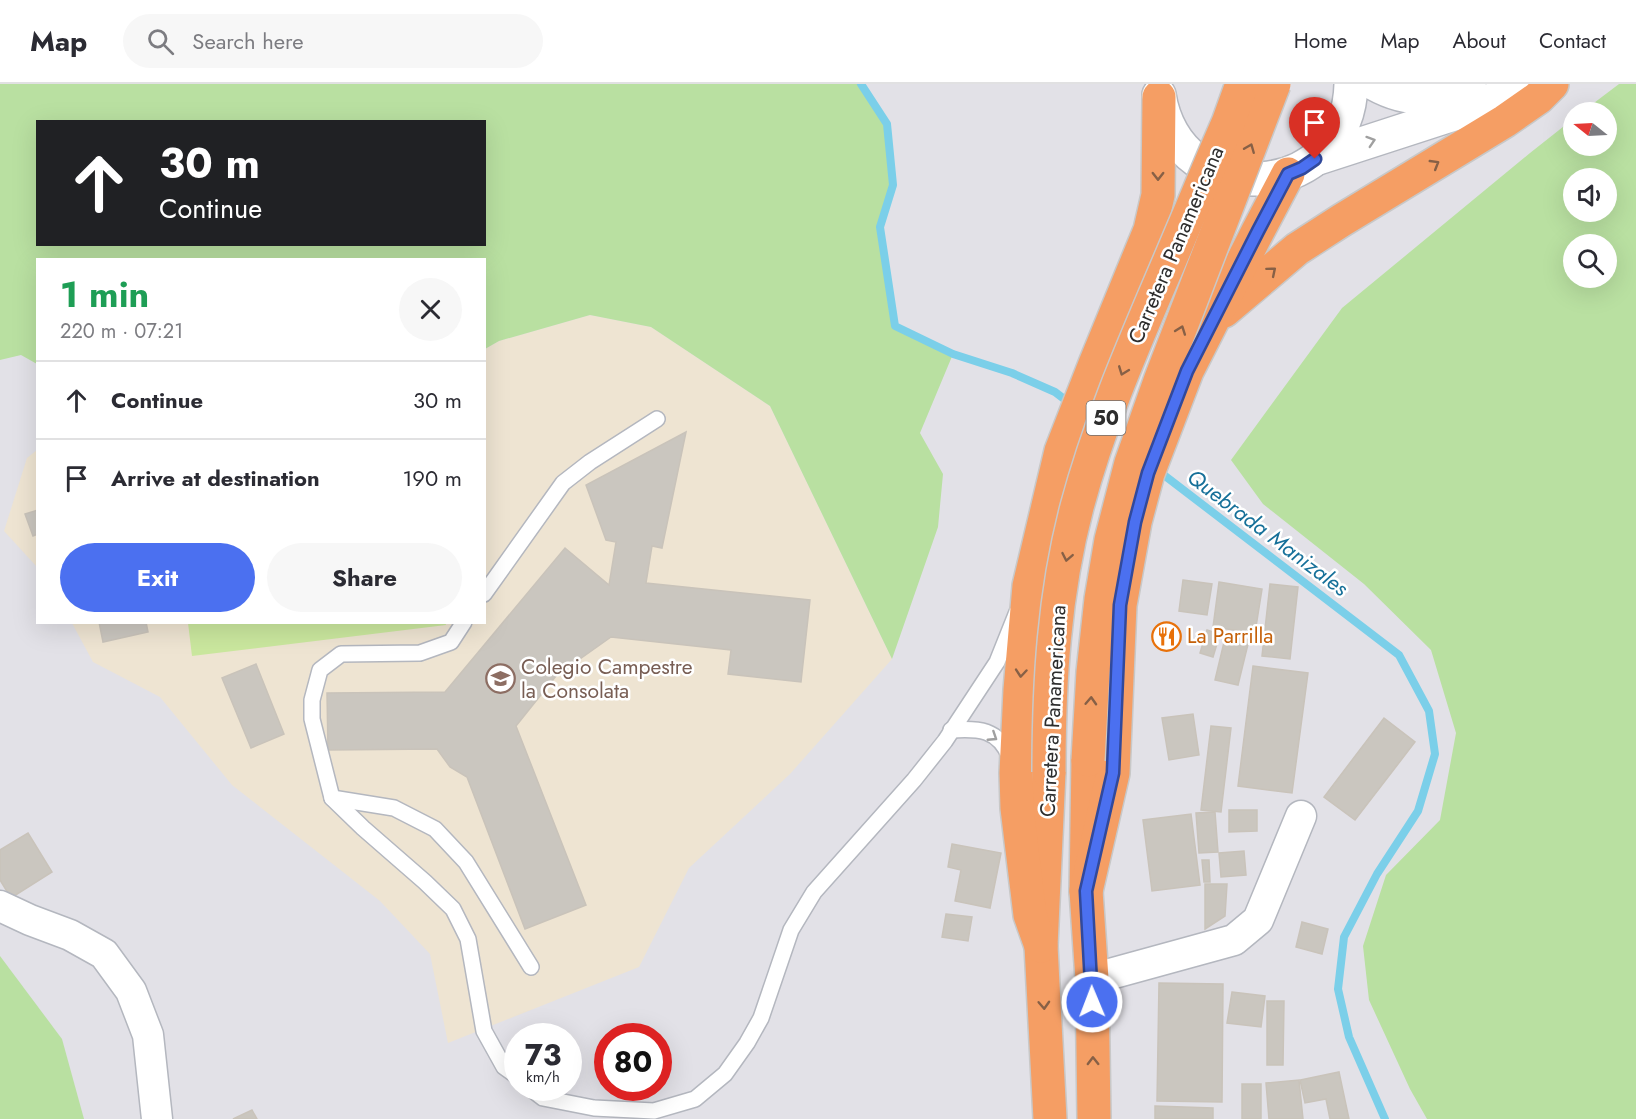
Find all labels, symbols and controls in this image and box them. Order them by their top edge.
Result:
search box [123,14,543,68]
text: Map [30,21,87,62]
icon: search [144,25,177,58]
text: Search here [192,25,304,57]
text: Home [1294,26,1347,56]
text: Map [1380,26,1420,56]
text: About [1453,26,1506,56]
text: Contact [1539,26,1606,56]
pin [1289,97,1340,159]
north arrow [1563,102,1617,156]
map controls [1563,102,1617,288]
icon: arrive [1298,106,1331,139]
text: 30 m [159,133,260,194]
one-way arrow [1365,136,1376,148]
street label: Carretera Panamericana [1121,142,1231,348]
one-way arrow [1243,143,1255,154]
icon: ahead [60,144,138,222]
one-way arrow [1429,160,1439,172]
button: sound [1563,168,1617,222]
one-way arrow [1152,172,1164,181]
text: Continue [159,189,262,228]
button: search [1563,234,1617,288]
one-way arrow [1265,267,1276,278]
text: 1 min [60,268,149,320]
button: close [399,278,462,341]
text: 220 m · 07:21 [60,317,183,346]
one-way arrow [1173,325,1186,336]
one-way arrow [1118,365,1130,376]
icon: ahead [60,384,93,417]
text: Continue [111,384,203,416]
text: 30 m [413,384,462,416]
road number: 50 [1086,401,1126,435]
water label: Quebrada Manizales [1181,461,1356,604]
icon: arrive [60,462,93,495]
text: Arrive at destination [111,462,320,494]
text: 190 m [402,462,462,494]
button: Exit [60,543,255,612]
button: Share [267,543,462,612]
one-way arrow [1061,552,1074,562]
street label: Carretera Panamericana [1032,604,1074,818]
restaurant icon: La Parrilla [1150,620,1182,652]
place label: La Parrilla [1187,621,1273,651]
place label: Colegio Campestre la Consolata [521,652,693,706]
school or university icon: Colegio Campestre la Consolata [484,663,516,695]
one-way arrow [1015,669,1028,678]
one-way arrow [1085,697,1098,706]
one-way arrow [987,730,998,741]
position arrow [1060,970,1124,1034]
one-way arrow [1037,1000,1050,1009]
speed limit sign: 80 [594,1023,672,1101]
text: 73 [525,1033,561,1076]
one-way arrow [1087,1056,1099,1065]
text: km/h [526,1066,560,1088]

